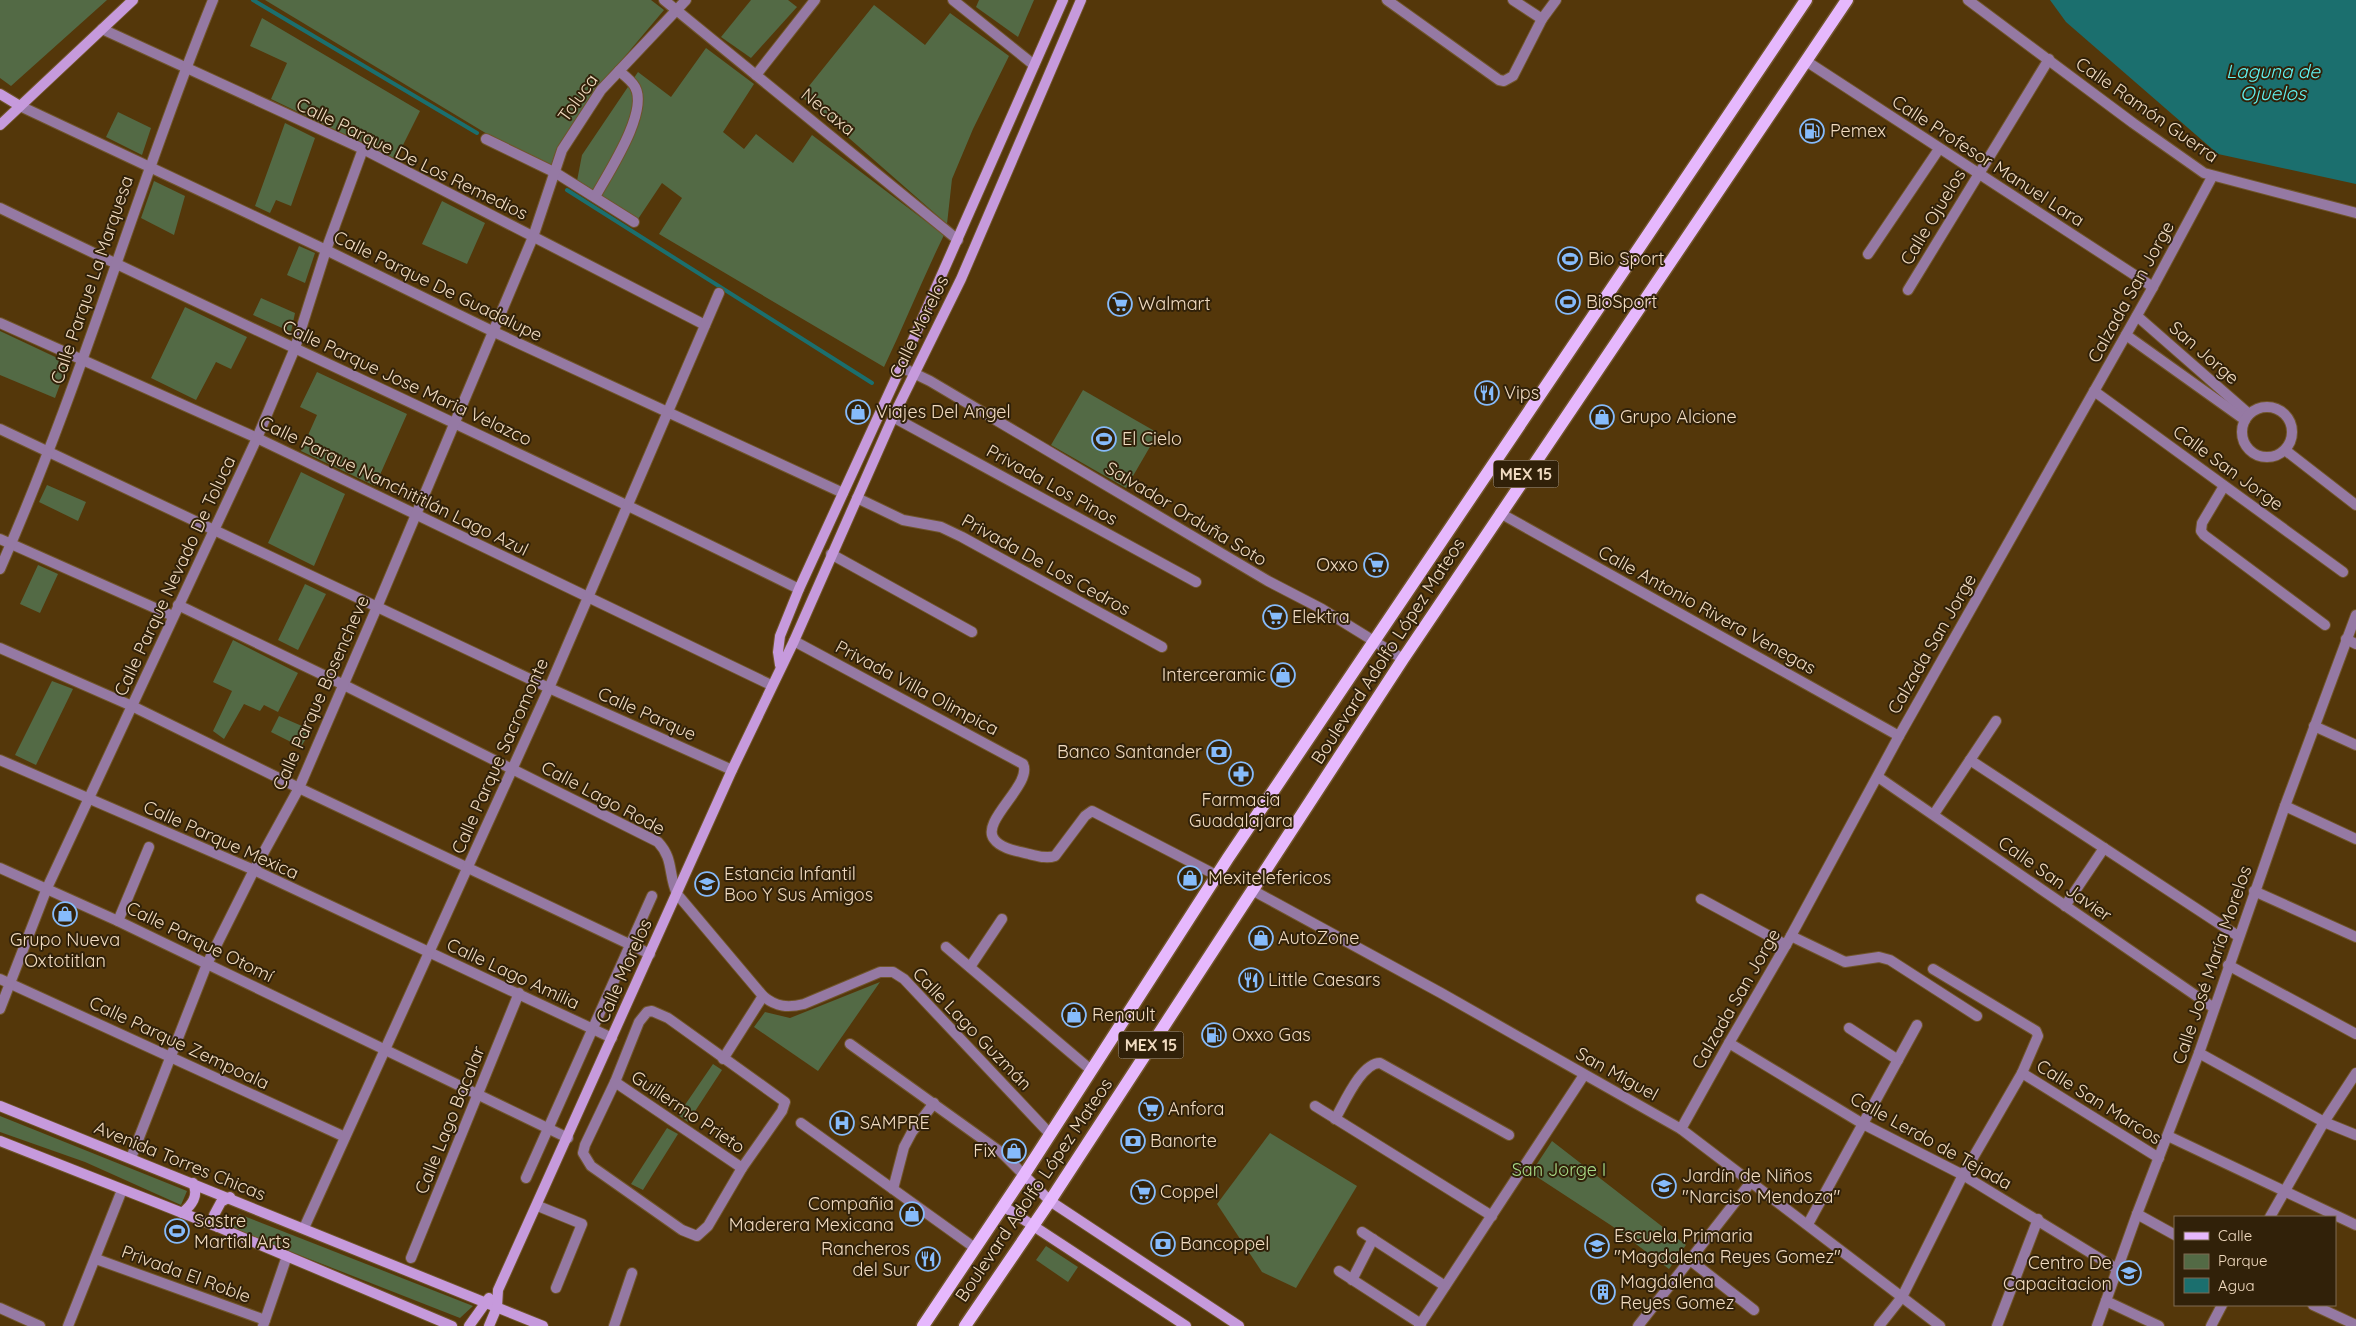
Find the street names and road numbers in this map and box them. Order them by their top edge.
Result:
street label: Calle Ramón Guerra [2071,52,2223,167]
street label: Toluca [552,69,603,126]
street label: Necaxa [797,83,860,140]
street label: Calle Profesor Manuel Lara [1888,90,2089,231]
street label: Calle Parque De Los Remedios [293,92,532,225]
street label: Calle Ojuelos [1895,164,1970,269]
street label: Calle Parque La Marquesa [45,173,138,387]
street label: Calzada San Jorge [2082,217,2179,367]
street label: Calle Parque De Guadalupe [330,225,546,346]
street label: Calle Morelos [884,272,953,382]
street label: Calle Parque Jose Maria Velazco [279,315,536,451]
street label: San Jorge [2165,316,2244,389]
street label: Calle Parque Nanchititlán Lago Azul [256,410,532,561]
street label: Calle San Jorge [2169,420,2288,515]
street label: Privada Los Pinos [982,439,1122,530]
street label: Calle Parque Nevado De Toluca [109,452,240,700]
street label: Salvador Orduña Soto [1101,456,1271,571]
road number: MEX 15 [1494,460,1558,488]
street label: Privada De Los Cedros [958,509,1135,621]
street label: Boulevard Adolfo López Mateos [1306,533,1469,768]
street label: Calle Antonio Rivera Venegas [1594,540,1820,679]
street label: Calzada San Jorge [1882,569,1981,718]
street label: Calle Parque Bosencheve [267,592,374,794]
street label: Privada Villa Olimpica [832,635,1003,740]
street label: Calle Parque Sacromonte [446,654,553,857]
street label: Calle Parque [594,682,700,745]
street label: Calle Lago Rode [537,755,669,840]
street label: Calle Parque Mexica [140,795,303,884]
street label: Calle San Javier [1994,831,2117,926]
street label: Calle José María Morelos [2167,862,2256,1067]
street label: Calle Parque Otomí [123,896,278,987]
street label: Calle Morelos [590,915,657,1026]
street label: Calzada San Jorge [1686,924,1785,1073]
street label: Calle Lago Amilia [443,933,583,1014]
street label: Calle Lago Guzmán [908,962,1037,1095]
street label: Calle Parque Zempoala [86,991,273,1094]
road number: MEX 15 [1118,1032,1184,1058]
street label: Calle Lago Bacalar [409,1042,490,1197]
street label: San Miguel [1572,1042,1662,1106]
street label: Calle San Marcos [2032,1054,2166,1149]
street label: Guillermo Prieto [627,1065,750,1158]
street label: Boulevard Adolfo López Mateos [950,1073,1117,1306]
street label: Calle Lerdo de Tejada [1846,1087,2016,1195]
street label: Avenida Torres Chicas [91,1116,269,1205]
street label: Privada El Roble [118,1240,254,1308]

